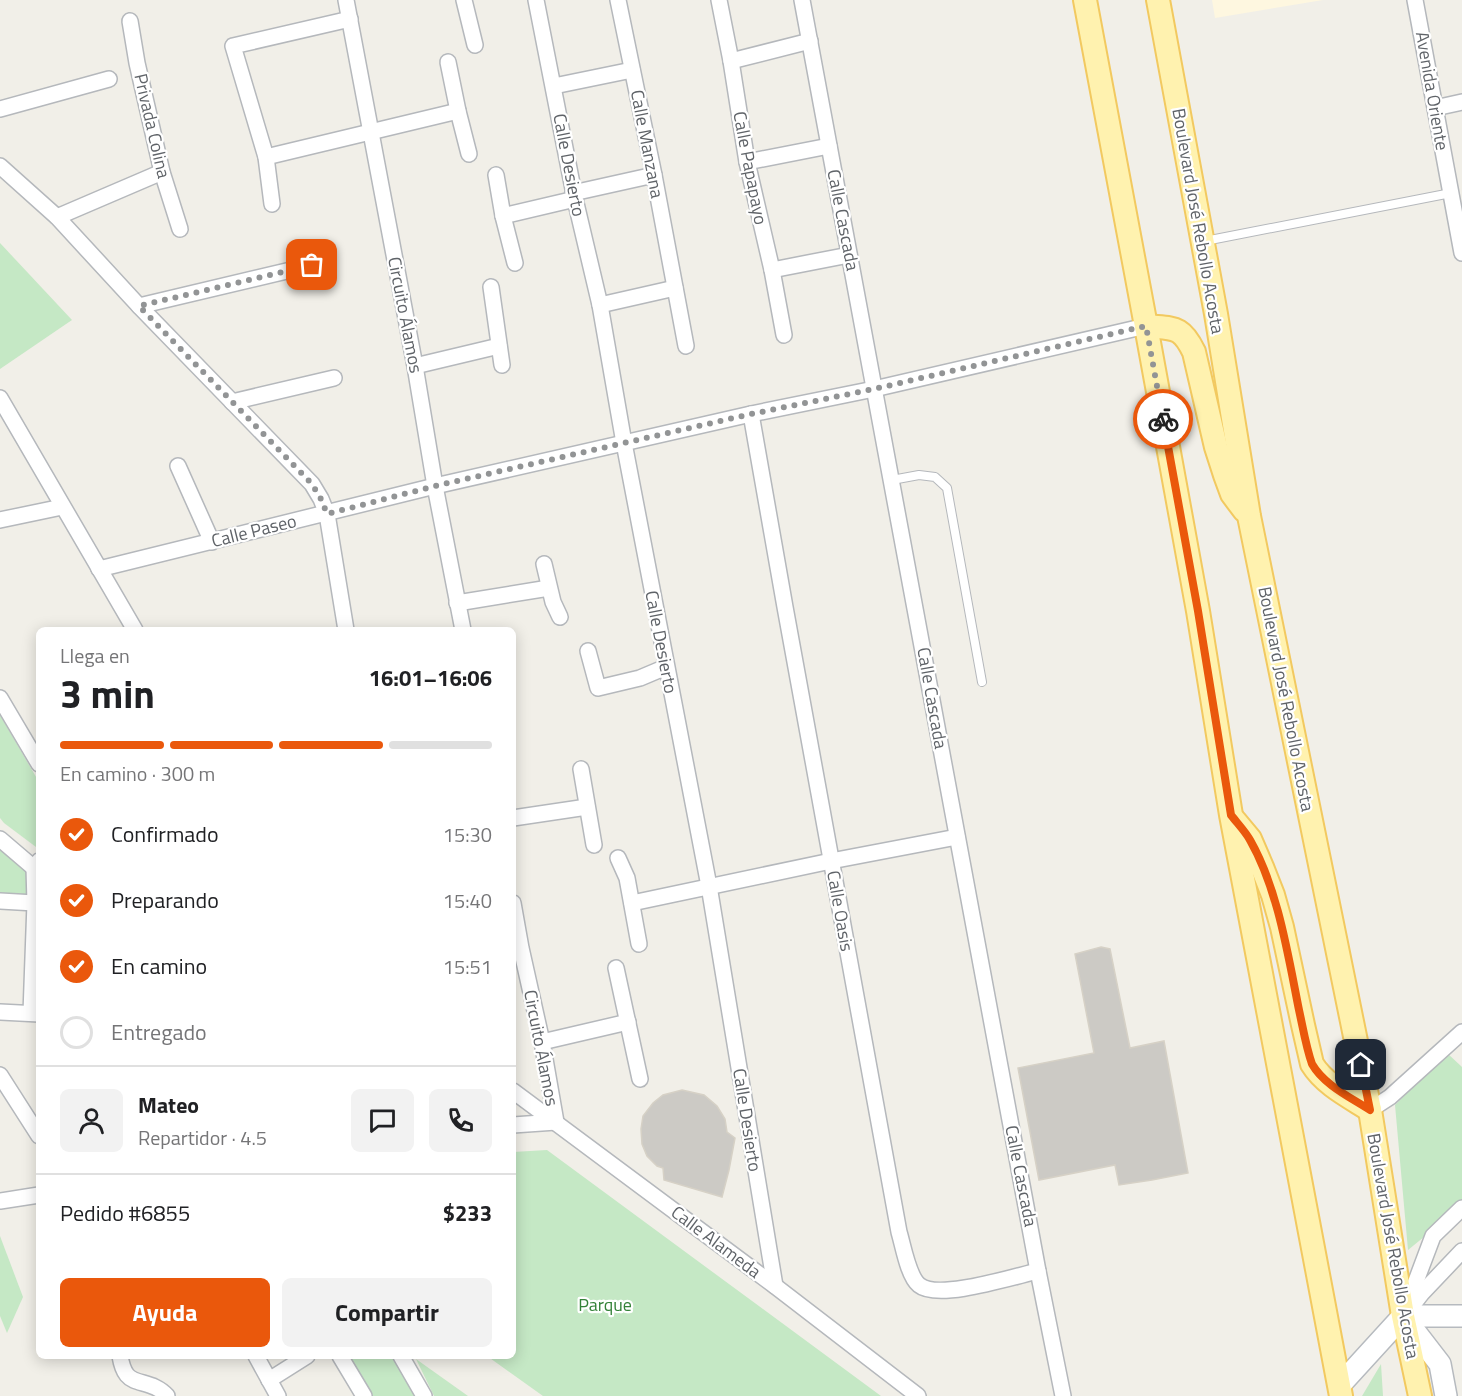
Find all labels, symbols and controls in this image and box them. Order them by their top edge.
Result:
street label: Avenida Oriente [1409,29,1456,152]
street label: Privada Colina [127,71,178,181]
street label: Calle Manzana [624,87,671,200]
street label: Boulevard José Rebollo Acosta [1165,106,1232,336]
street label: Calle Papapayo [726,109,775,227]
street label: Calle Desierto [546,111,593,219]
street label: Calle Cascada [820,167,867,273]
pin [286,239,337,290]
icon: bag [295,248,328,281]
street label: Circuito Álamos [381,255,430,375]
courier [1133,389,1193,449]
icon: bike [1147,403,1180,436]
street label: Calle Paseo [209,507,299,554]
street label: Boulevard José Rebollo Acosta [1251,584,1322,814]
street label: Calle Desierto [638,588,685,696]
text: Llega en [60,640,130,671]
street label: Calle Cascada [910,645,955,751]
text: 16:01–16:06 [369,661,492,695]
text: 3 min [60,664,155,723]
text: En camino · 300 m [60,758,215,789]
text: Confirmado [111,817,219,851]
icon: check [60,818,93,851]
text: 15:30 [443,819,492,850]
street label: Calle Oasis [820,868,861,954]
text: Preparando [111,883,219,917]
icon: check [60,884,93,917]
text: 15:40 [443,885,492,916]
text: En camino [111,949,207,983]
icon: check [60,950,93,983]
text: 15:51 [443,951,492,982]
street label: Circuito Álamos [517,988,566,1108]
text: Entregado [111,1015,207,1049]
pin [1335,1039,1386,1090]
icon: home [1344,1048,1377,1081]
street label: Calle Desierto [726,1066,769,1174]
text: Mateo [138,1088,199,1122]
button: person [60,1089,123,1152]
button: chat [351,1089,414,1152]
button: phone [429,1089,492,1152]
text: Repartidor · 4.5 [138,1122,267,1153]
street label: Calle Cascada [998,1123,1045,1229]
street label: Boulevard José Rebollo Acosta [1360,1131,1427,1361]
text: Pedido #6855 [60,1196,190,1230]
text: $233 [443,1196,492,1230]
street label: Calle Alameda [666,1199,767,1285]
button: Ayuda [60,1278,270,1347]
button: Compartir [282,1278,492,1347]
park label: Parque [578,1291,632,1318]

